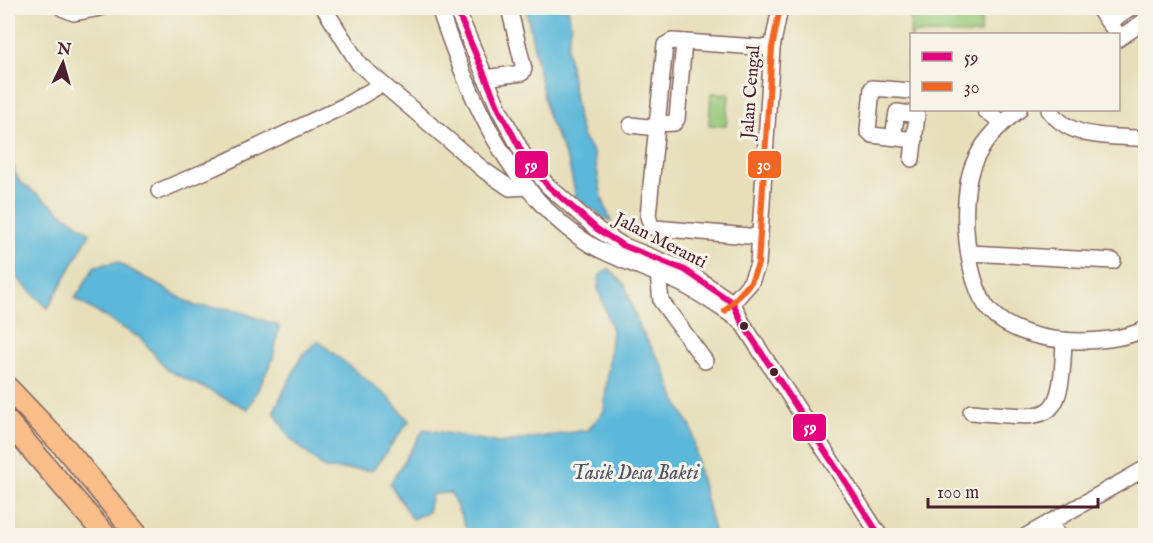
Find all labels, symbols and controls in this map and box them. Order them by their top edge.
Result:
north arrow [33,33,93,93]
legend [910,33,1120,111]
text: N [55,39,72,61]
street label: Jalan Cengal [737,44,766,142]
text: 59 [964,47,978,70]
text: 30 [964,77,980,100]
line badge: 59 [514,150,549,179]
line badge: 30 [747,150,782,179]
text: 30 [757,156,771,176]
text: 59 [525,157,537,177]
street label: Jalan Meranti [608,207,711,275]
unlabelled marker [738,320,750,332]
unlabelled marker [768,366,780,378]
line badge: 59 [792,413,827,442]
text: 59 [804,419,816,439]
water label: Tasik Desa Bakti [571,461,700,486]
scale bar [928,471,1098,509]
text: 100 m [937,482,979,505]

